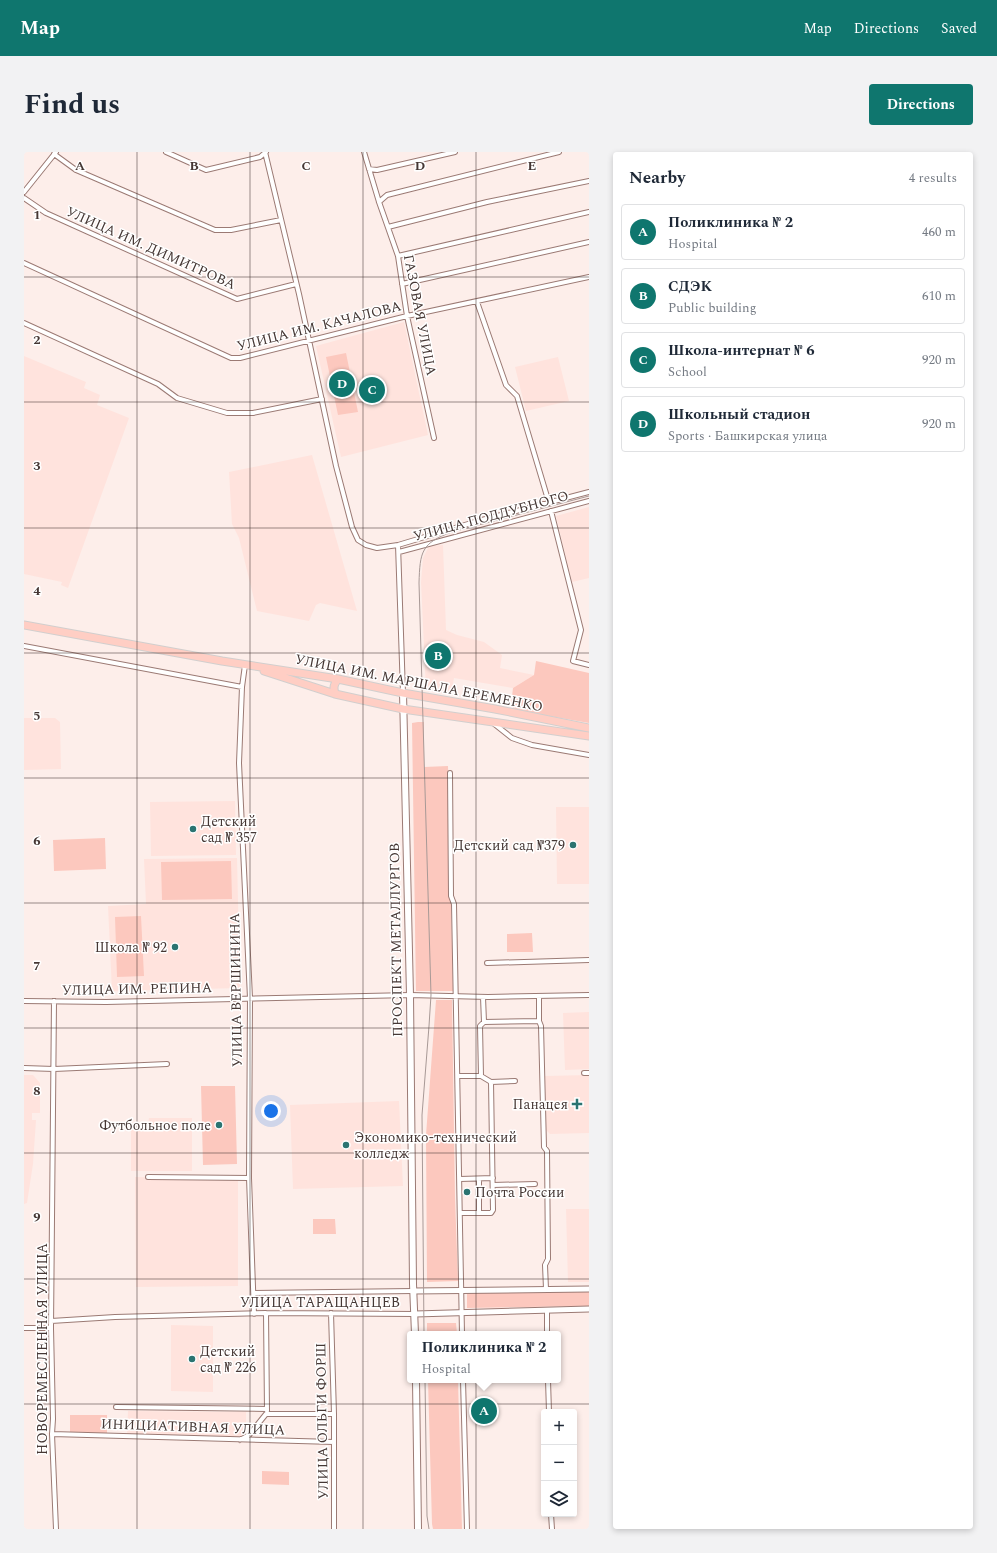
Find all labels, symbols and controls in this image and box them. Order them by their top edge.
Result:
text: Map [20,14,60,43]
text: Map [804,18,832,39]
text: Directions [854,18,919,39]
text: Saved [941,18,977,39]
text: Find us [24,83,120,126]
button: Directions [869,84,973,125]
text: A [75,156,85,176]
text: B [189,156,199,176]
text: C [301,156,311,176]
text: D [415,156,425,176]
text: E [528,156,537,176]
text: Nearby [629,165,685,191]
text: 4 results [909,168,957,188]
street label: УЛИЦА ИМ. ДИМИТРОВА [63,201,240,295]
text: 1 [33,205,41,225]
text: Поликлиника № 2 [668,211,793,234]
text: A [638,222,648,242]
text: 460 m [922,222,956,242]
text: Hospital [668,234,717,254]
street label: ГАЗОВАЯ УЛИЦА [398,253,442,378]
text: СДЭК [668,275,712,298]
text: B [638,286,648,306]
text: 610 m [922,286,956,306]
street label: УЛИЦА ИМ. КАЧАЛОВА [235,295,404,357]
text: Public building [668,298,757,318]
text: 2 [33,330,41,350]
text: Школа-интернат № 6 [668,339,815,362]
text: C [638,350,648,370]
text: 920 m [922,350,956,370]
text: School [668,362,707,382]
pin: D [329,369,355,399]
pin: C [359,375,385,405]
text: Школьный стадион [668,403,811,426]
text: D [638,414,648,434]
text: 920 m [922,414,956,434]
text: Sports · Башкирская улица [668,426,827,446]
text: 3 [33,456,41,476]
street label: УЛИЦА ПОДДУБНОГО [411,485,571,547]
text: 4 [33,581,41,601]
pin: B [425,641,451,671]
street label: УЛИЦА ИМ. МАРШАЛА ЕРЕМЕНКО [293,649,545,717]
text: 5 [33,706,41,726]
place label: Детский сад № 357 [201,811,257,848]
marker: Детский сад № 357 [188,824,198,834]
text: 6 [33,831,41,851]
place label: Детский сад №379 [454,835,565,856]
marker: Детский сад №379 [568,840,578,850]
street label: ПРОСПЕКТ МЕТАЛЛУРГОВ [384,843,408,1037]
street label: УЛИЦА ВЕРШИНИНА [224,912,248,1067]
place label: Школа № 92 [95,937,167,958]
marker: Школа № 92 [170,942,180,952]
text: 7 [33,956,41,976]
street label: УЛИЦА ИМ. РЕПИНА [62,977,213,1001]
text: 8 [33,1081,41,1101]
place label: Панацея [513,1094,568,1115]
marker: Панацея [571,1098,583,1110]
your location [261,1101,281,1121]
place label: Футбольное поле [99,1115,211,1136]
marker: Футбольное поле [214,1120,224,1130]
place label: Экономико-технический колледж [354,1127,517,1164]
marker: Экономико-технический колледж [341,1140,351,1150]
place label: Почта России [475,1182,564,1203]
marker: Почта России [462,1187,472,1197]
text: 9 [33,1207,41,1227]
street label: НОВОРЕМЕСЛЕННАЯ УЛИЦА [32,1243,53,1455]
street label: УЛИЦА ТАРАЩАНЦЕВ [240,1292,400,1313]
popup [407,1331,561,1383]
text: Поликлиника № 2 [421,1336,547,1359]
place label: Детский сад № 226 [200,1341,256,1378]
street label: УЛИЦА ОЛЬГИ ФОРШ [310,1342,334,1500]
marker: Детский сад № 226 [187,1354,197,1364]
text: Hospital [421,1359,471,1379]
pin: A [471,1396,497,1426]
map controls [541,1409,577,1517]
button: + [541,1409,577,1445]
street label: ИНИЦИАТИВНАЯ УЛИЦА [100,1413,286,1441]
button: − [541,1445,577,1481]
button: layers [541,1481,577,1517]

